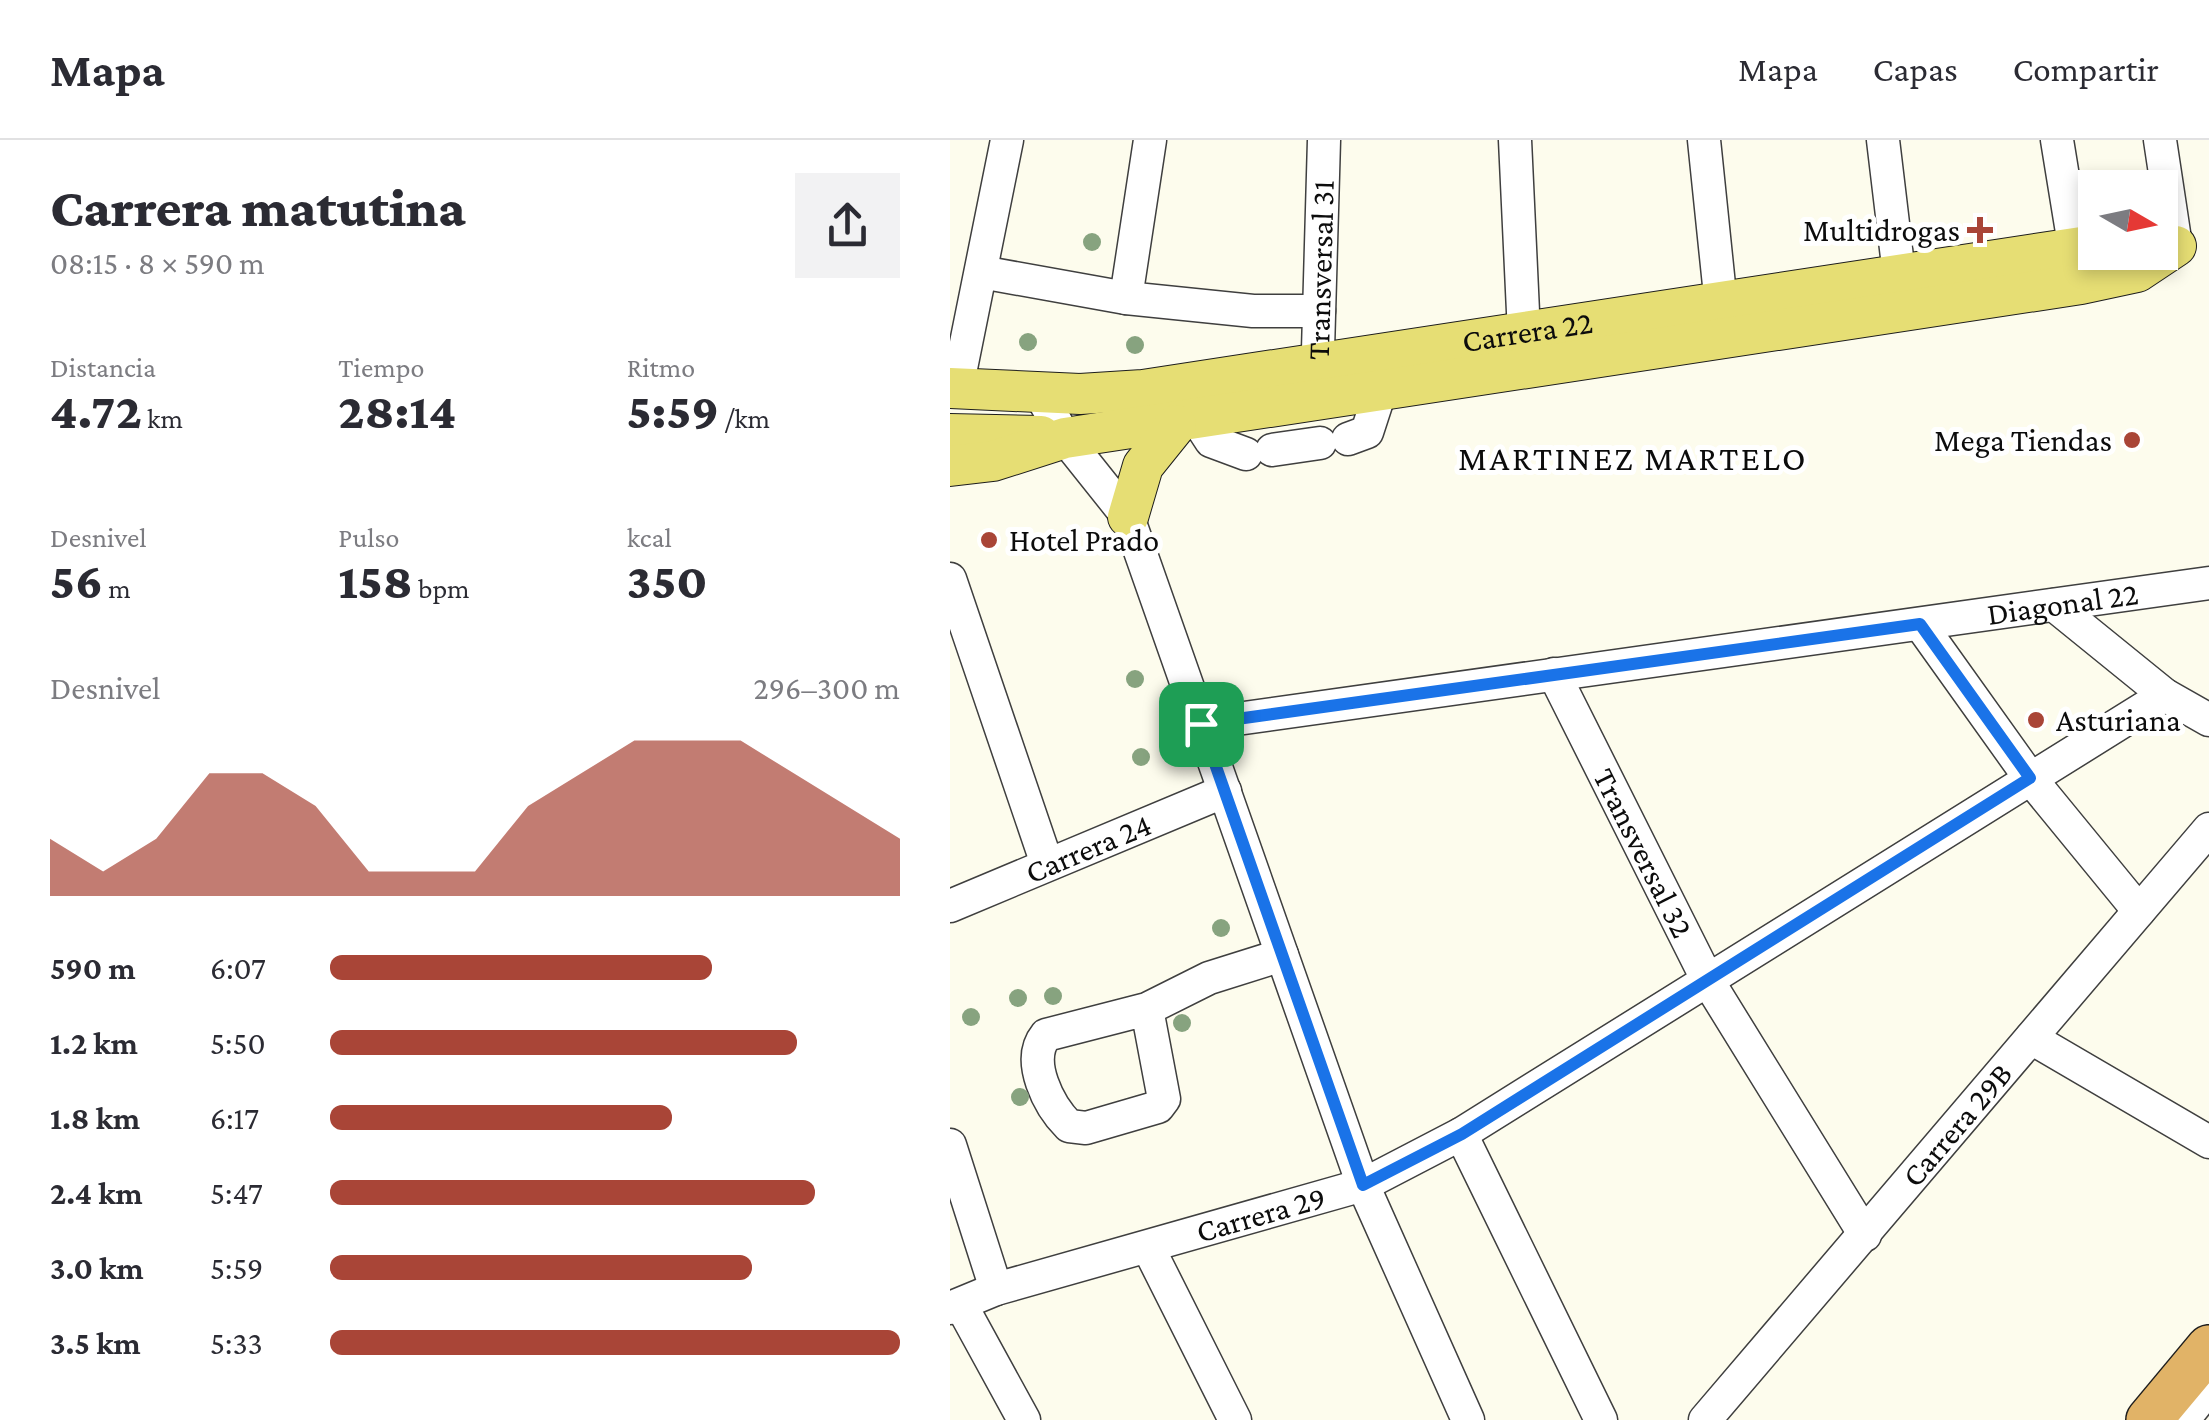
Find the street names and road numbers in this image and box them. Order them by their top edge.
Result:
street label: Transversal 31 [1300,180,1341,360]
street label: Carrera 22 [1460,304,1595,359]
street label: Diagonal 22 [1985,575,2141,632]
street label: Transversal 32 [1586,762,1701,943]
street label: Carrera 24 [1020,806,1157,890]
street label: Carrera 29B [1894,1056,2019,1194]
street label: Carrera 29 [1192,1179,1330,1249]

